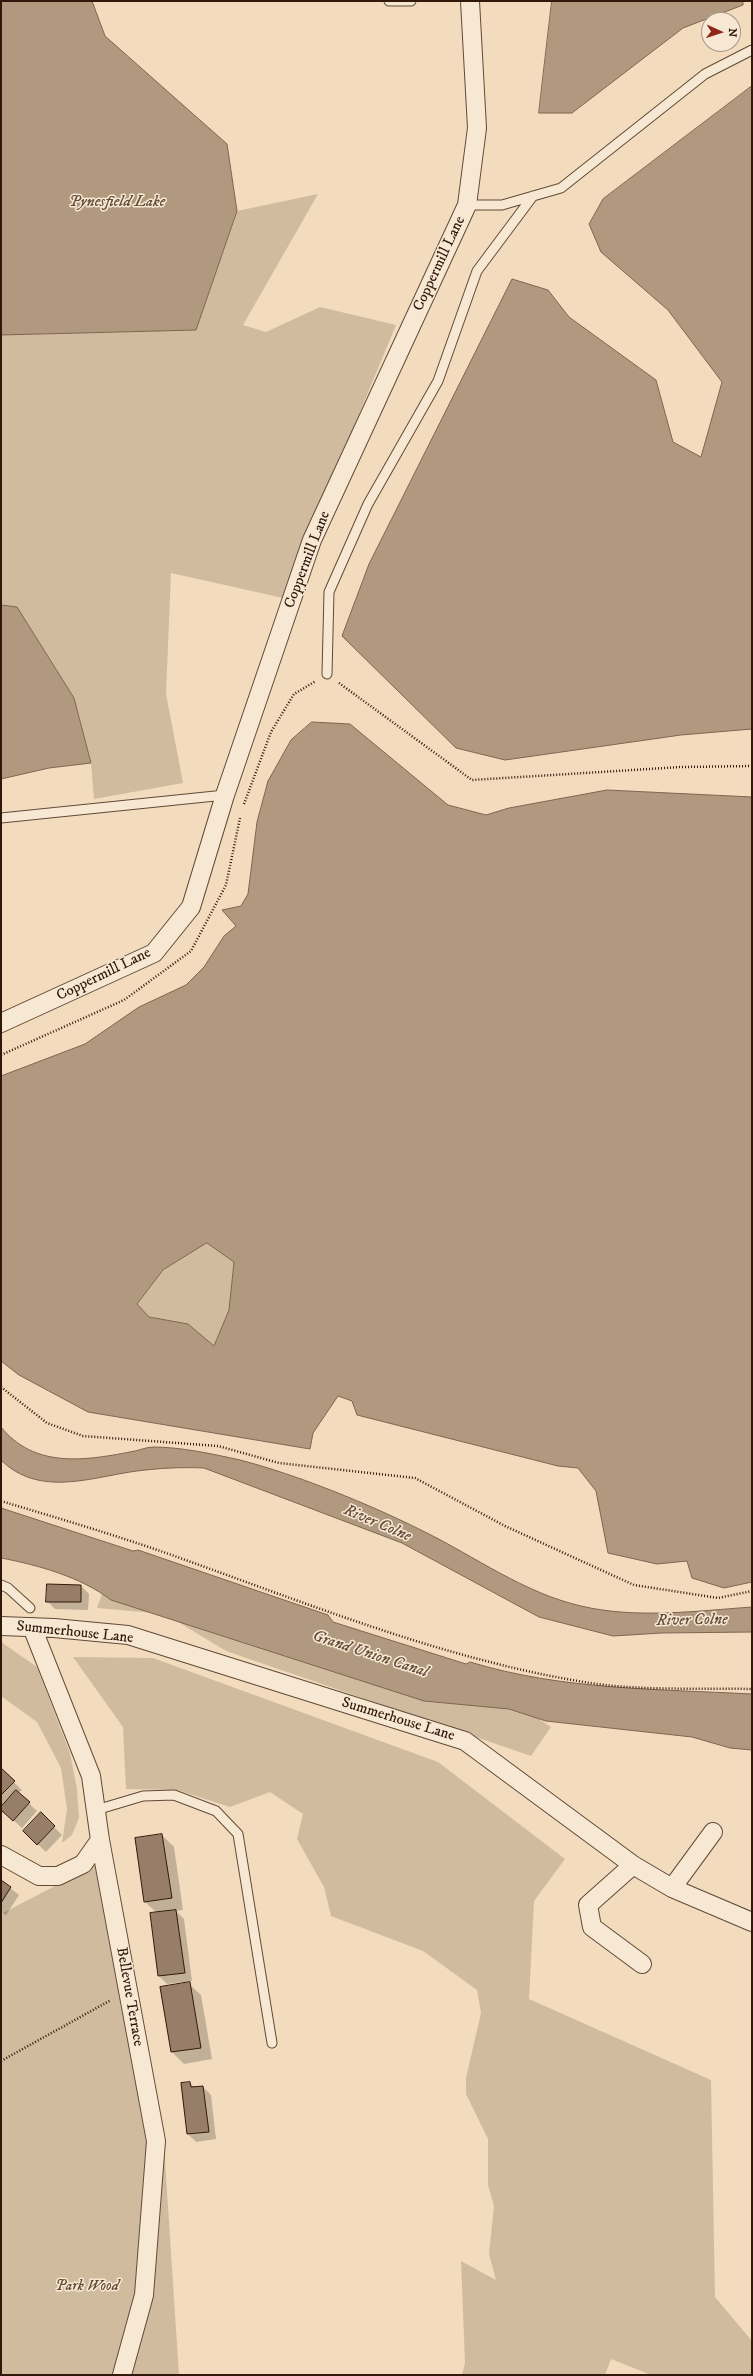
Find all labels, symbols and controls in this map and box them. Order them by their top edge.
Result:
north arrow [701,12,741,52]
text: N [725,28,739,37]
water label: Pynesfield Lake [69,193,165,213]
street label: Coppermill Lane [410,214,470,314]
street label: Coppermill Lane [281,509,335,611]
street label: Coppermill Lane [54,944,154,1006]
water label: River Colne [341,1501,413,1547]
water label: River Colne [656,1611,728,1631]
street label: Summerhouse Lane [16,1618,134,1648]
water label: Grand Union Canal [310,1627,430,1683]
street label: Summerhouse Lane [339,1694,457,1746]
street label: Bellevue Terrace [111,1946,147,2048]
park label: Park Wood [55,2278,119,2296]

